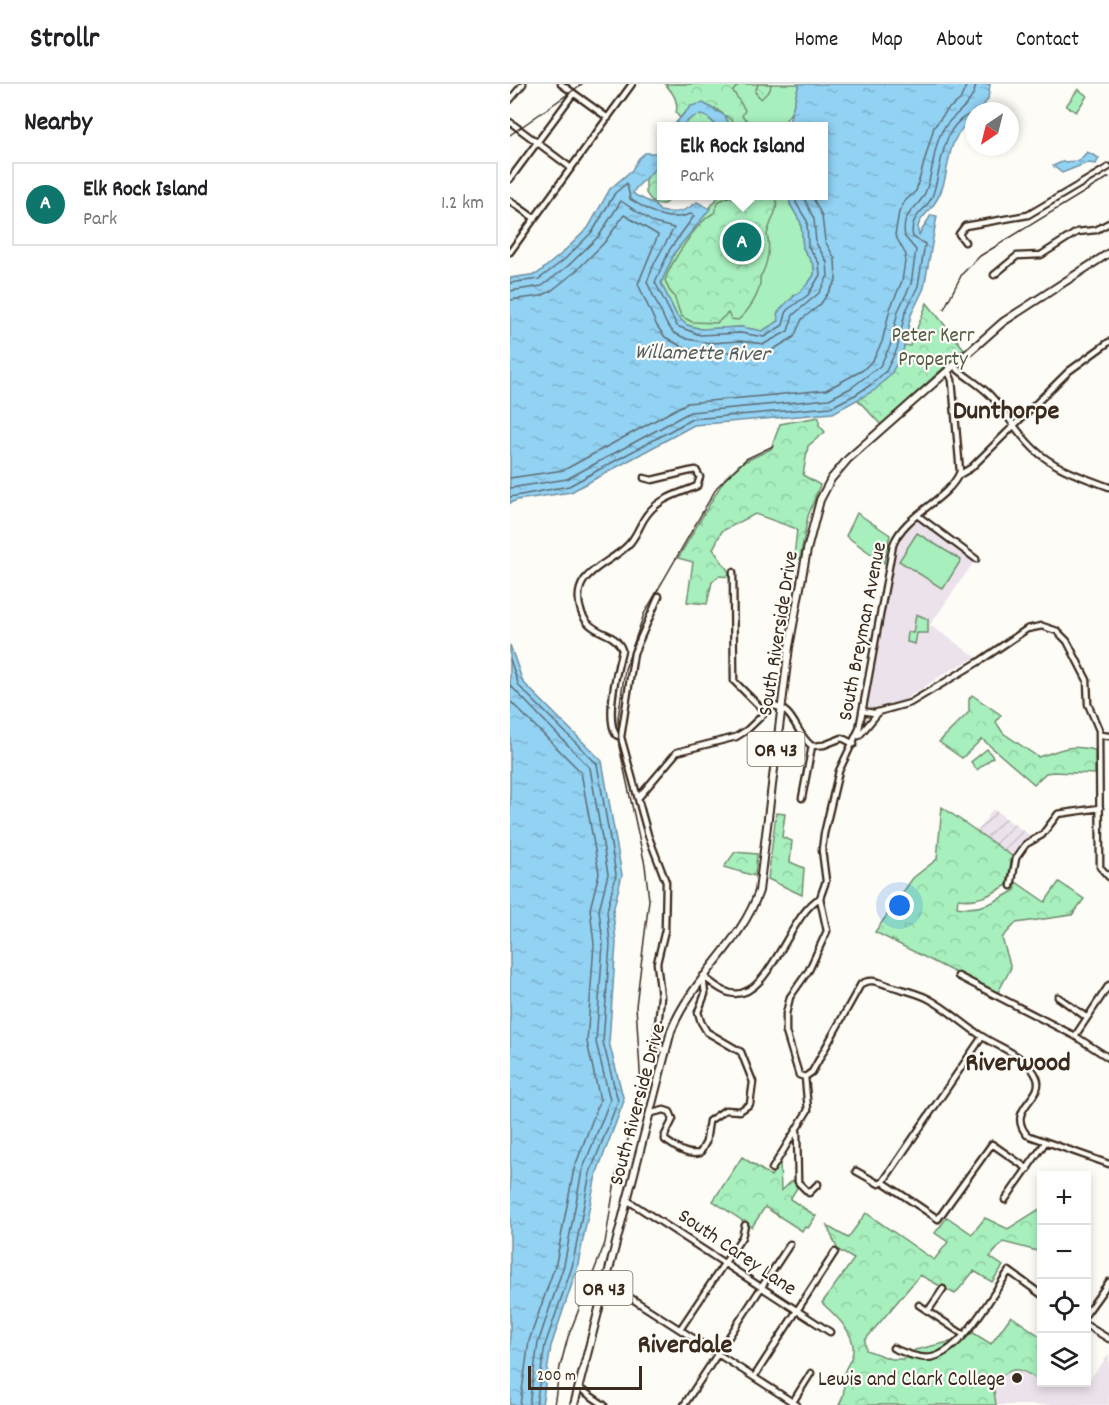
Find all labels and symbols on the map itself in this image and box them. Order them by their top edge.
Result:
north arrow [965,102,1019,156]
pin: A [722,220,762,264]
park label: Peter Kerr Property [892,322,975,376]
water label: Willamette River [634,338,773,371]
district label: Dunthorpe [953,393,1059,432]
street label: South Breyman Avenue [832,540,896,724]
street label: South Riverside Drive [752,549,808,718]
road number: OR 43 [748,732,804,766]
your location [885,891,914,920]
street label: South Riverside Drive [603,1020,675,1189]
district label: Riverwood [965,1045,1071,1084]
street label: South Carey Lane [671,1203,802,1304]
road number: OR 43 [576,1271,632,1305]
district label: Riverdale [638,1327,733,1366]
scale bar [528,1363,642,1390]
place label: Lewis and Clark College [818,1366,1005,1396]
marker: Lewis and Clark College [1010,1371,1024,1385]

